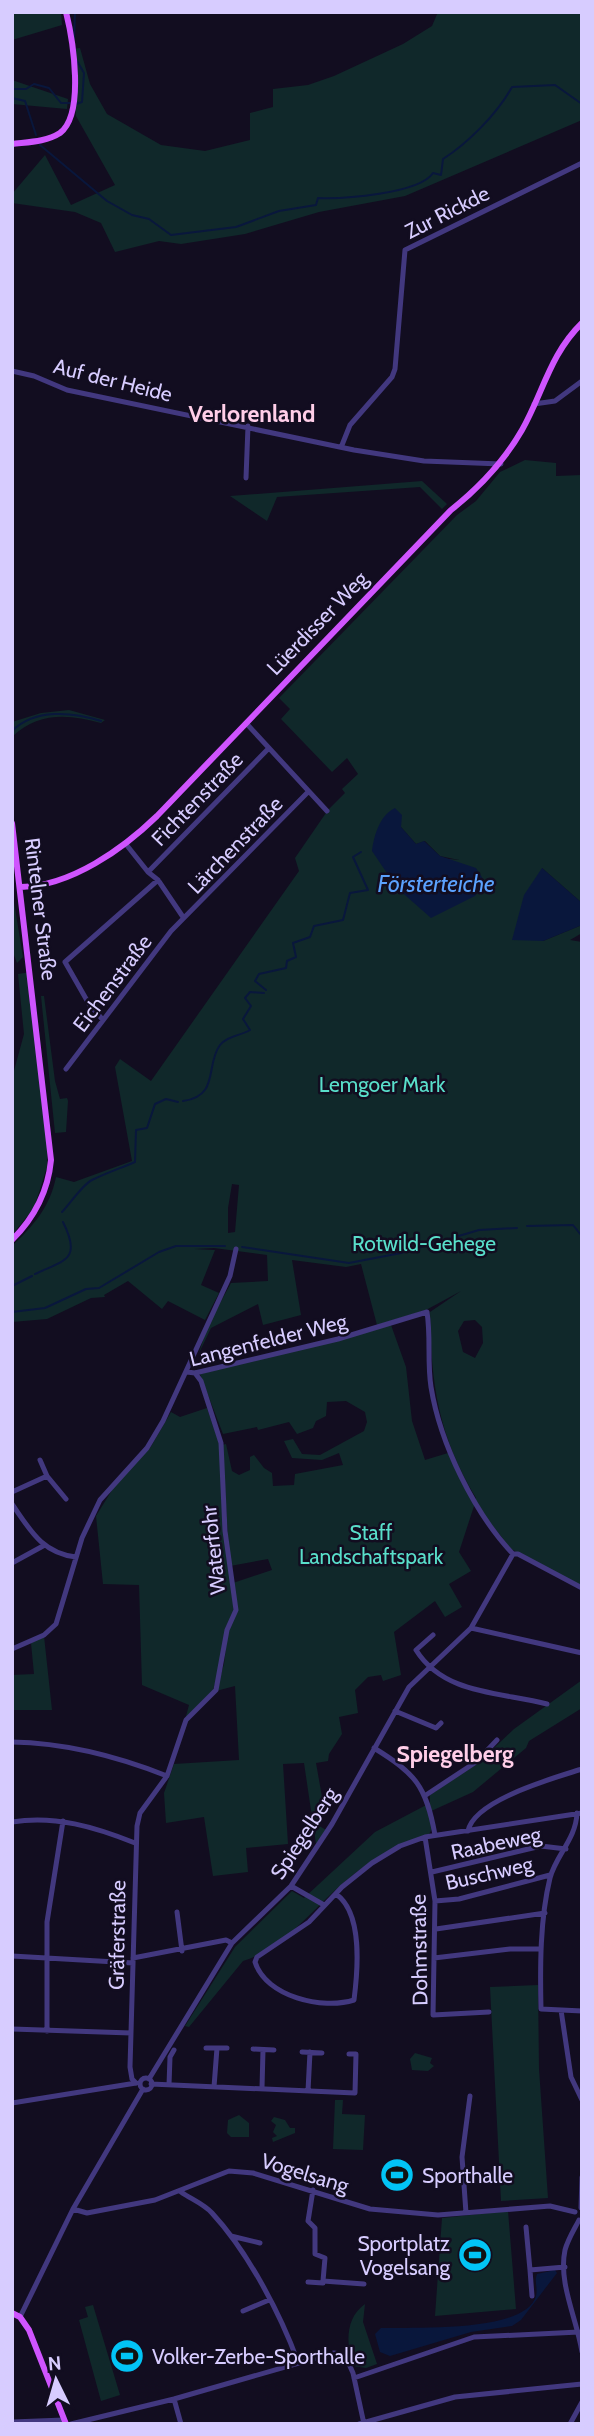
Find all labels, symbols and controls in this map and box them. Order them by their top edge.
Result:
street label: Zur Rickde [401,180,493,244]
street label: Auf der Heide [51,353,175,407]
district label: Verlorenland [189,400,315,428]
street label: Lüerdisser Weg [261,566,373,680]
street label: Fichtenstraße [146,747,248,851]
street label: Lärchenstraße [182,791,288,899]
street label: Rintelner Straße [20,836,62,982]
water label: Försterteiche [377,870,495,898]
street label: Eichenstraße [67,929,157,1036]
park label: Lemgoer Mark [319,1072,446,1097]
park label: Rotwild-Gehege [352,1231,496,1256]
street label: Langenfelder Weg [187,1308,350,1372]
street label: Waterfohr [196,1504,230,1596]
park label: Staff Landschaftspark [299,1520,444,1569]
district label: Spiegelberg [396,1740,514,1768]
street label: Spiegelberg [265,1782,343,1884]
street label: Raabeweg [449,1821,544,1865]
street label: Buschweg [443,1851,536,1895]
street label: Gräferstraße [104,1880,130,1990]
street label: Dohmstraße [406,1894,432,2006]
street label: Vogelsang [258,2148,352,2198]
sports icon: Sporthalle [378,2156,416,2194]
place label: Sporthalle [422,2163,513,2188]
place label: Sportplatz Vogelsang [357,2231,451,2280]
sports icon: Sportplatz Vogelsang [456,2236,494,2274]
sports icon: Volker-Zerbe-Sporthalle [108,2337,146,2375]
place label: Volker-Zerbe-Sporthalle [152,2344,365,2369]
north arrow [21,2345,91,2415]
text: N [47,2352,62,2376]

